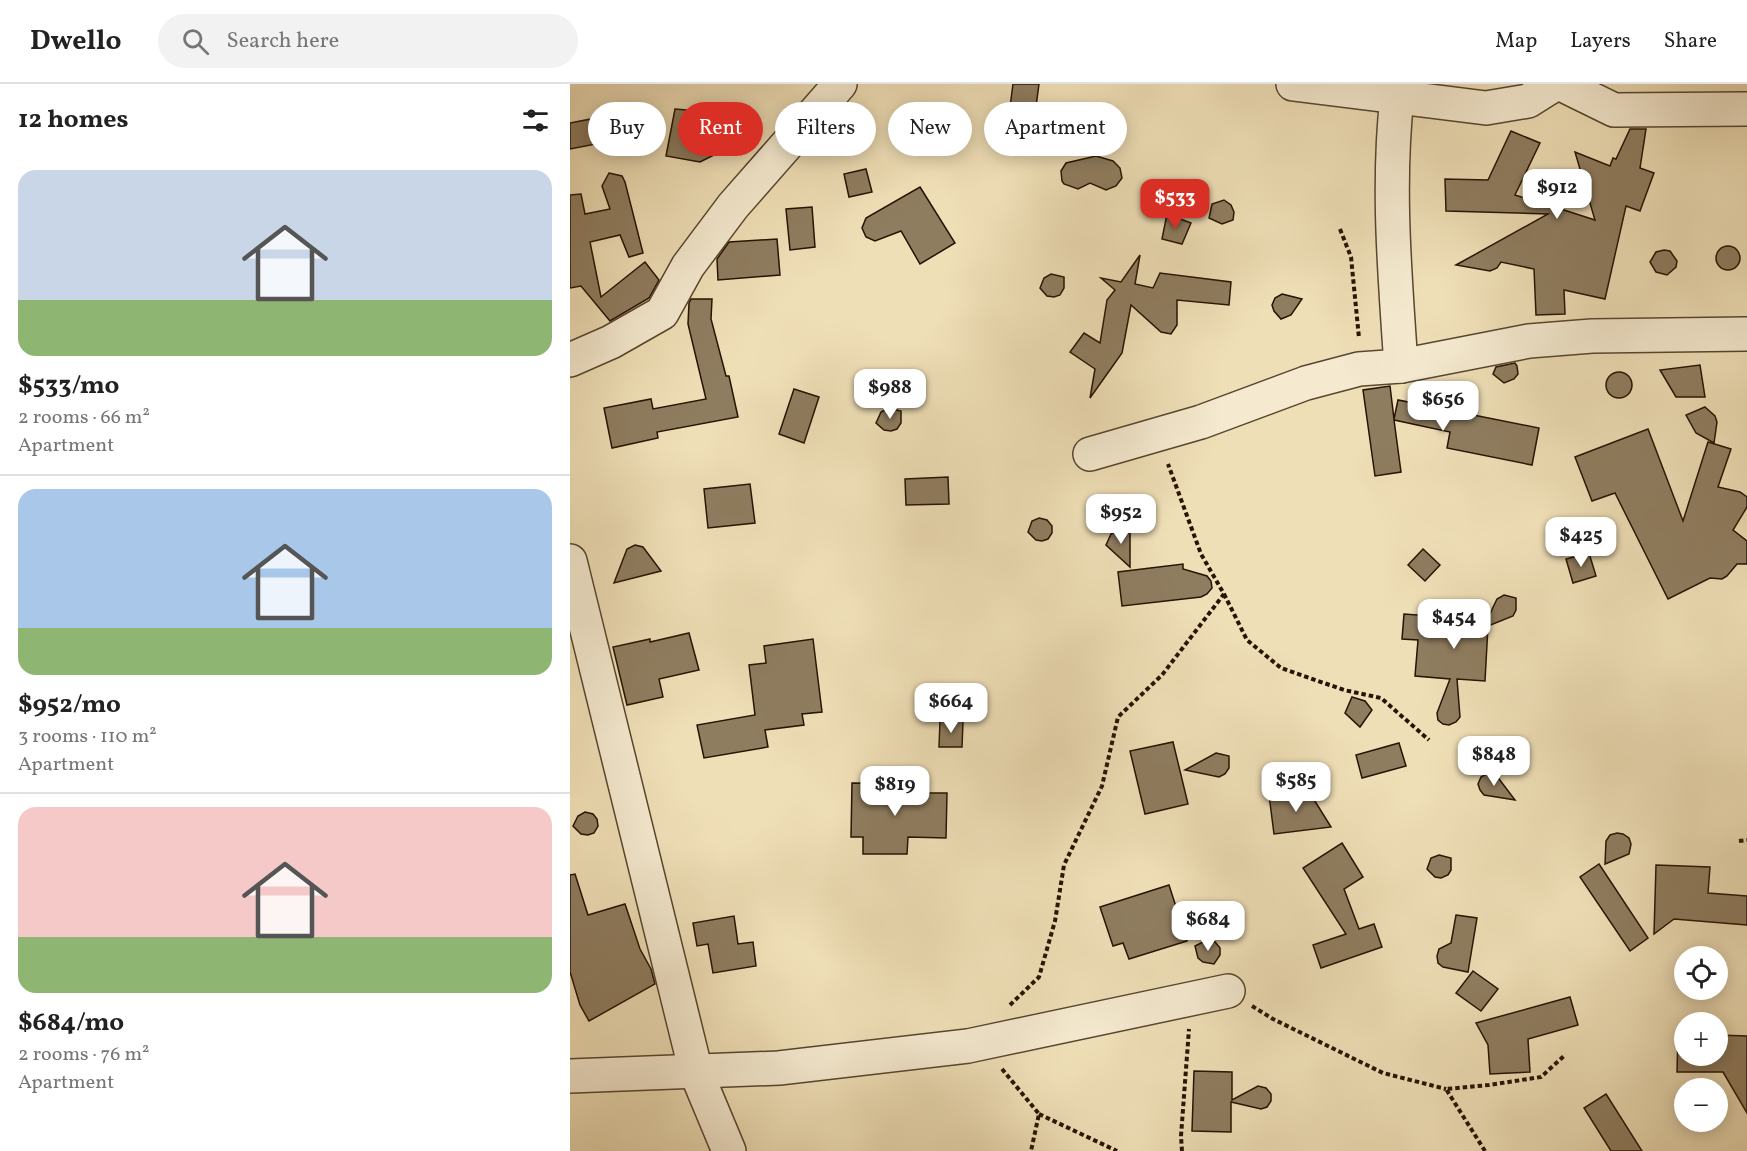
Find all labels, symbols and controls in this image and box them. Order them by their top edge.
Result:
search box [158,14,578,68]
text: Dwello [30,22,122,61]
icon: search [179,25,212,58]
text: Search here [227,26,339,57]
text: Map [1495,27,1537,56]
text: Layers [1570,27,1631,56]
text: Share [1664,27,1717,56]
text: 12 homes [18,102,129,138]
chip: Buy [588,102,666,156]
chip: Rent [678,102,763,156]
chip: Filters [775,102,876,156]
chip: New [888,102,972,156]
chip: Apartment [984,102,1127,156]
icon: filters [519,104,552,137]
pin: $912 [1521,169,1593,220]
text: $912 [1537,174,1577,202]
pin: $533 [1139,179,1211,230]
text: $533 [1154,184,1196,212]
icon: home [231,209,339,317]
text: $533/mo [18,368,119,404]
pin: $988 [854,369,926,420]
text: $988 [868,374,912,402]
pin: $656 [1407,381,1479,432]
text: $656 [1422,386,1464,414]
text: 2 rooms · 66 m² [18,404,150,432]
text: Apartment [18,432,114,460]
pin: $952 [1085,494,1157,545]
text: $952 [1100,499,1142,527]
pin: $425 [1545,517,1617,568]
text: $425 [1559,522,1603,550]
icon: home [231,528,339,636]
pin: $454 [1418,599,1490,650]
text: $454 [1432,604,1476,632]
pin: $664 [915,683,987,734]
text: $952/mo [18,687,121,723]
text: $664 [929,688,973,716]
text: 3 rooms · 110 m² [18,723,157,751]
pin: $848 [1458,736,1530,787]
text: $848 [1472,741,1516,769]
text: Apartment [18,751,114,779]
pin: $585 [1260,762,1332,813]
pin: $819 [859,766,931,817]
text: $585 [1276,767,1316,795]
text: $819 [874,771,916,799]
icon: home [231,846,339,954]
pin: $684 [1172,901,1244,952]
text: $684 [1186,906,1230,934]
map controls [1674,946,1728,1132]
button: locate [1674,946,1728,1000]
text: $684/mo [18,1005,124,1041]
button: + [1674,1012,1728,1066]
text: 2 rooms · 76 m² [18,1041,150,1069]
text: Apartment [18,1069,114,1097]
button: − [1674,1078,1728,1132]

